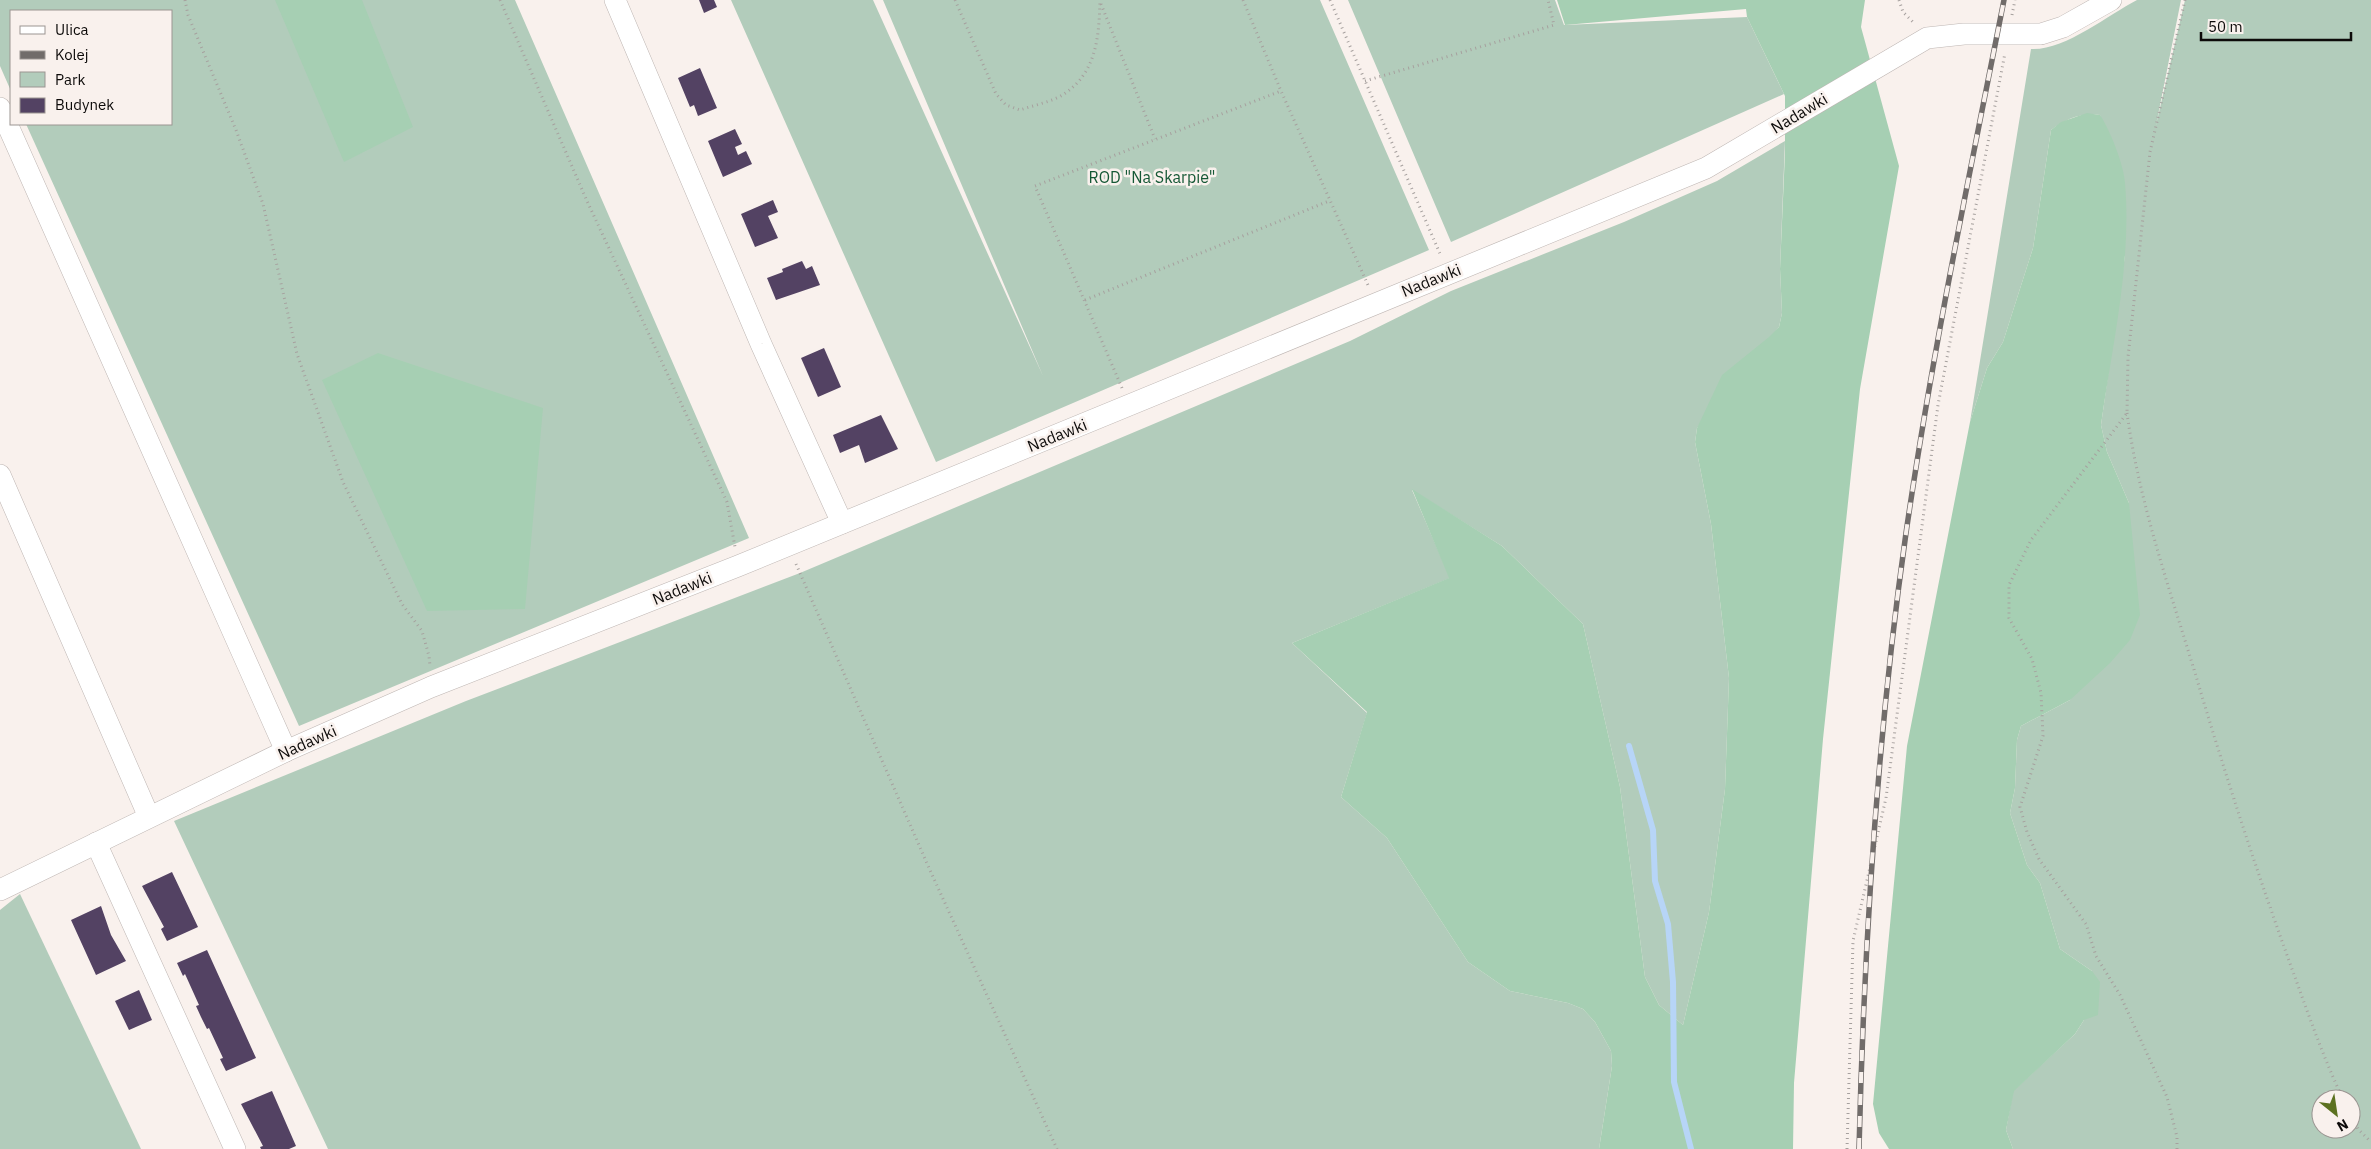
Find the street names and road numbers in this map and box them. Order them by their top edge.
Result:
street label: Nadawki [1767,88,1831,138]
street label: Nadawki [1398,259,1464,301]
street label: Nadawki [1024,414,1090,456]
street label: Nadawki [649,567,715,609]
street label: Nadawki [274,720,340,764]

